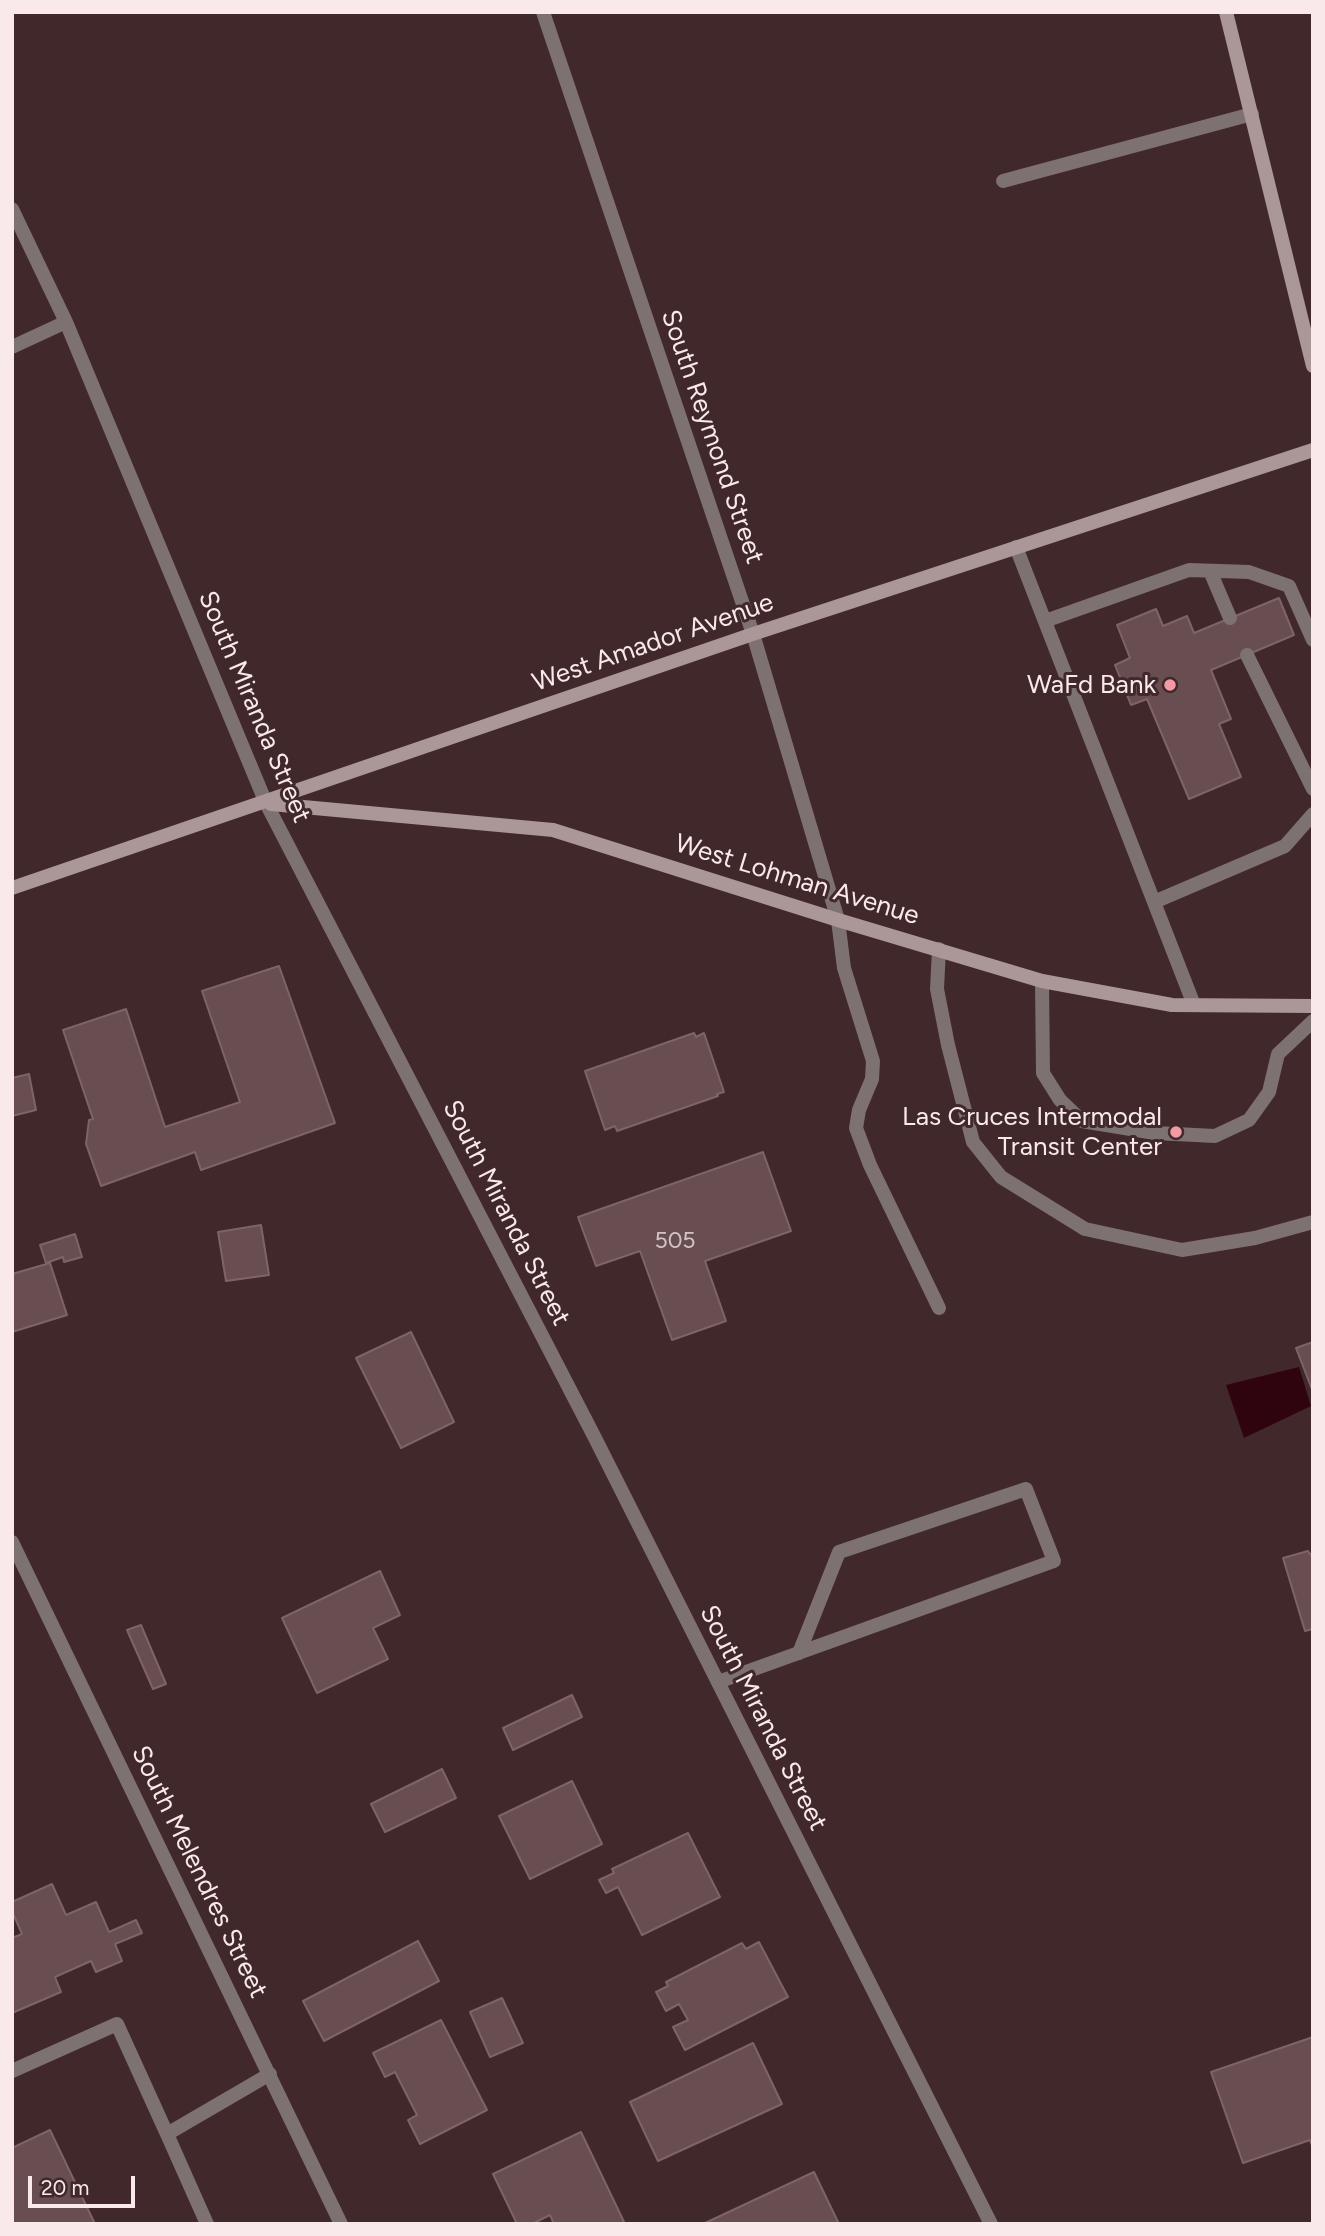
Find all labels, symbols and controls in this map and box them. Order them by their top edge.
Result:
street label: South Reymond Street [654,306,770,568]
street label: South Miranda Street [191,586,317,828]
street label: West Amador Avenue [528,587,778,699]
place label: WaFd Bank [1027,669,1156,701]
marker: WaFd Bank [1162,677,1178,693]
street label: West Lohman Avenue [671,828,923,932]
street label: South Miranda Street [436,1095,576,1331]
place label: Las Cruces Intermodal Transit Center [902,1101,1162,1162]
marker: Las Cruces Intermodal Transit Center [1168,1124,1184,1140]
house number: 505 [654,1227,696,1255]
street label: South Miranda Street [693,1600,833,1836]
street label: South Melendres Street [124,1741,274,2003]
scale bar [32,2162,138,2206]
text: 20 m [41,2175,89,2200]

